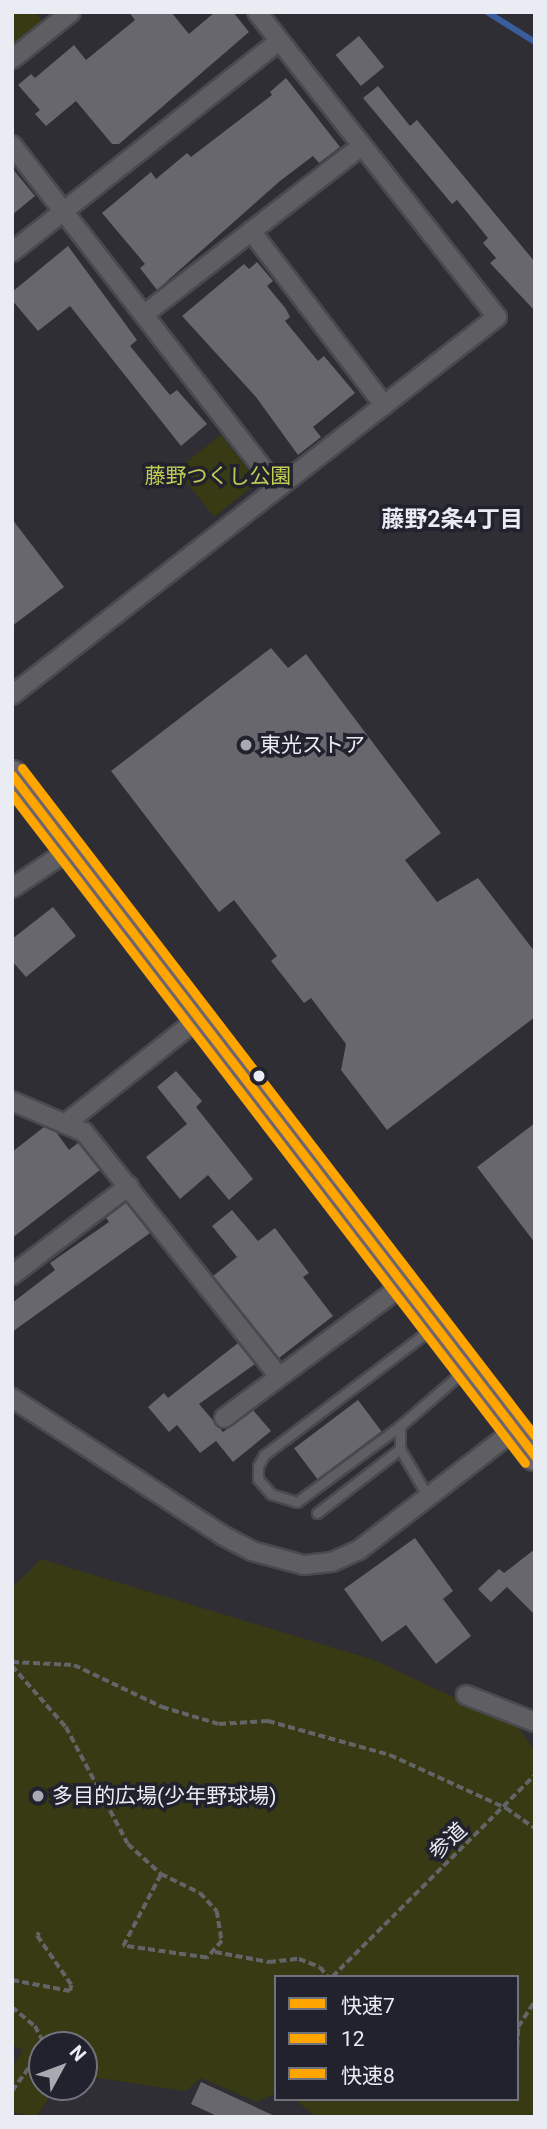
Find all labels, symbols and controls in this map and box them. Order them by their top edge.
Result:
park label: 藤野つくし公園 [145,463,291,489]
district label: 藤野2条4丁目 [381,506,523,534]
place label: 東光ストア [260,732,365,758]
marker: 東光ストア [238,737,254,753]
unlabelled marker [252,1069,266,1083]
place label: 多目的広場(少年野球場) [52,1783,276,1809]
marker: 多目的広場(少年野球場) [30,1788,46,1804]
street label: 参道 [424,1817,472,1865]
legend [274,1975,519,2101]
text: 快速7 [341,1994,395,2018]
text: 12 [341,2027,365,2051]
north arrow [28,2031,98,2101]
text: N [65,2041,91,2066]
text: 快速8 [341,2064,395,2088]

